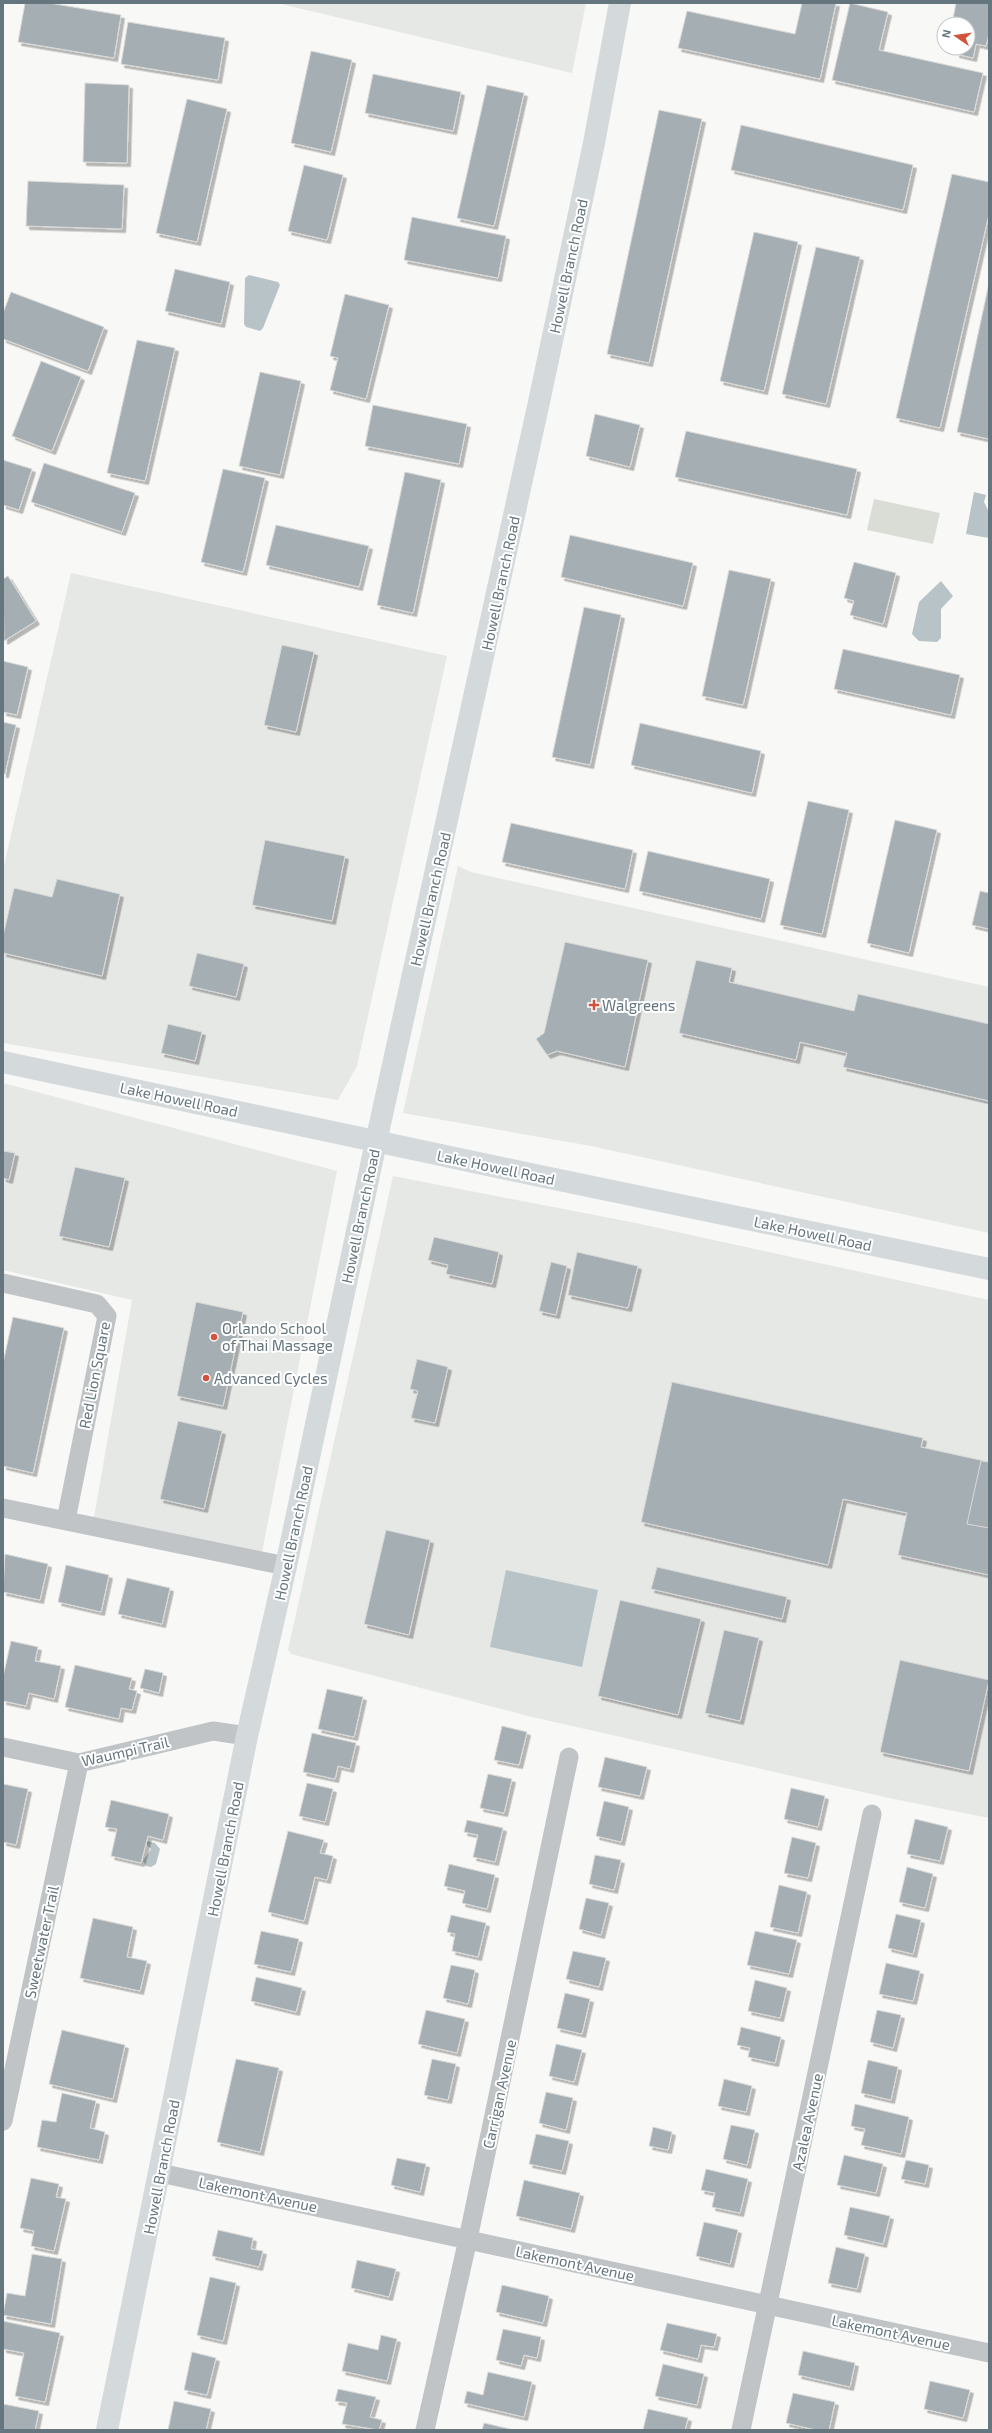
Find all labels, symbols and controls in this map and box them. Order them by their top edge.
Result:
north arrow [936,16,976,56]
text: N [939,28,953,39]
street label: Howell Branch Road [545,197,591,335]
street label: Howell Branch Road [477,514,523,652]
street label: Howell Branch Road [406,830,454,968]
place label: Walgreens [602,996,675,1014]
marker: Walgreens [589,1000,599,1010]
street label: Lake Howell Road [118,1078,240,1120]
street label: Lake Howell Road [435,1146,557,1188]
street label: Howell Branch Road [337,1147,383,1285]
street label: Lake Howell Road [752,1212,874,1254]
place label: Orlando School of Thai Massage [222,1319,333,1354]
street label: Red Lion Square [75,1320,113,1430]
marker: Orlando School of Thai Massage [209,1332,219,1342]
place label: Advanced Cycles [214,1369,328,1387]
marker: Advanced Cycles [201,1373,211,1383]
street label: Howell Branch Road [270,1464,316,1602]
street label: Waumpi Trail [80,1732,171,1770]
street label: Howell Branch Road [203,1780,247,1918]
street label: Sweetwater Trail [20,1883,62,2000]
street label: Carrigan Avenue [479,2038,519,2150]
street label: Azalea Avenue [788,2072,826,2172]
street label: Howell Branch Road [139,2098,183,2236]
street label: Lakemont Avenue [197,2173,319,2215]
street label: Lakemont Avenue [514,2242,636,2284]
street label: Lakemont Avenue [830,2311,952,2353]

